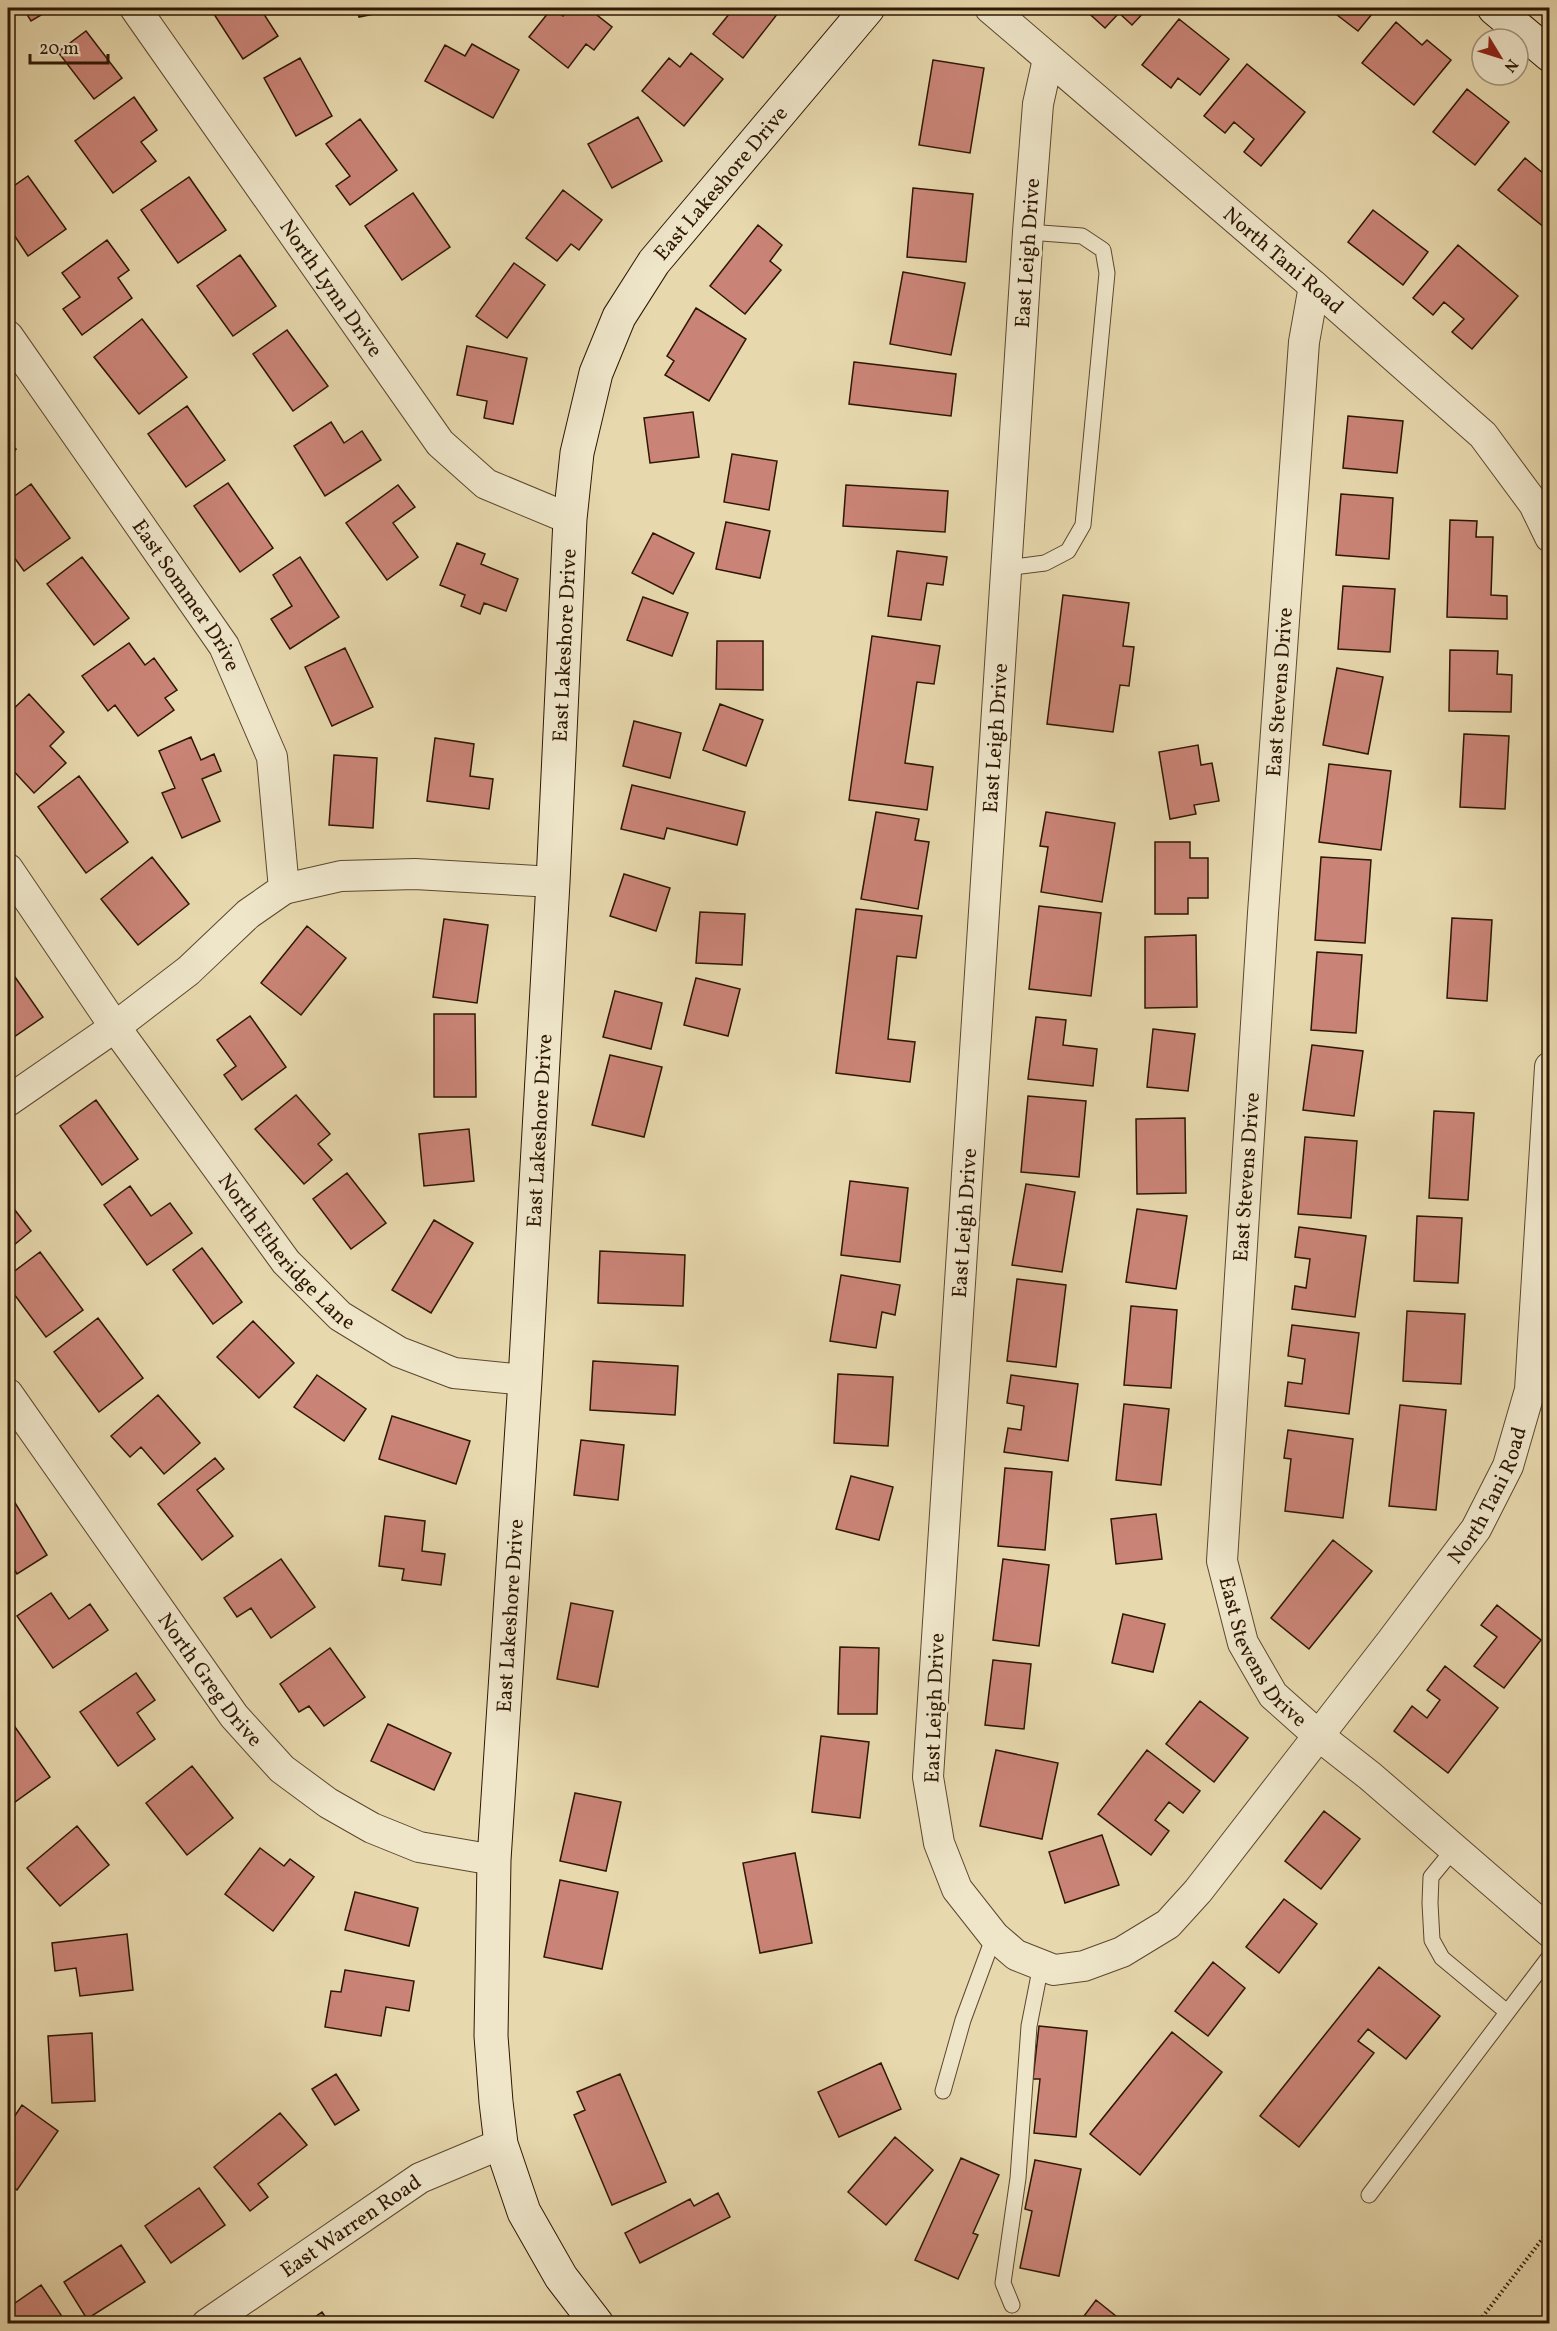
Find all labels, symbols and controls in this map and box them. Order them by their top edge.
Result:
scale bar [30,27,108,65]
north arrow [1470,27,1530,87]
text: 20 m [39,37,79,62]
text: N [1498,54,1522,77]
street label: East Lakeshore Drive [648,100,795,268]
street label: East Leigh Drive [1009,177,1048,329]
street label: North Tani Road [1216,201,1349,322]
street label: North Lynn Drive [272,214,389,364]
street label: East Sommer Drive [124,514,246,676]
street label: East Lakeshore Drive [547,548,585,743]
street label: East Stevens Drive [1260,606,1301,778]
street label: East Leigh Drive [977,662,1016,814]
street label: East Lakeshore Drive [521,1033,560,1228]
street label: East Stevens Drive [1227,1091,1268,1263]
street label: East Leigh Drive [946,1147,985,1299]
street label: North Etheridge Lane [210,1168,360,1338]
street label: North Tani Road [1442,1423,1535,1571]
street label: East Lakeshore Drive [491,1518,532,1714]
street label: East Stevens Drive [1211,1574,1313,1735]
street label: North Greg Drive [150,1607,268,1754]
street label: East Leigh Drive [918,1632,953,1784]
street label: East Warren Road [275,2168,428,2285]

